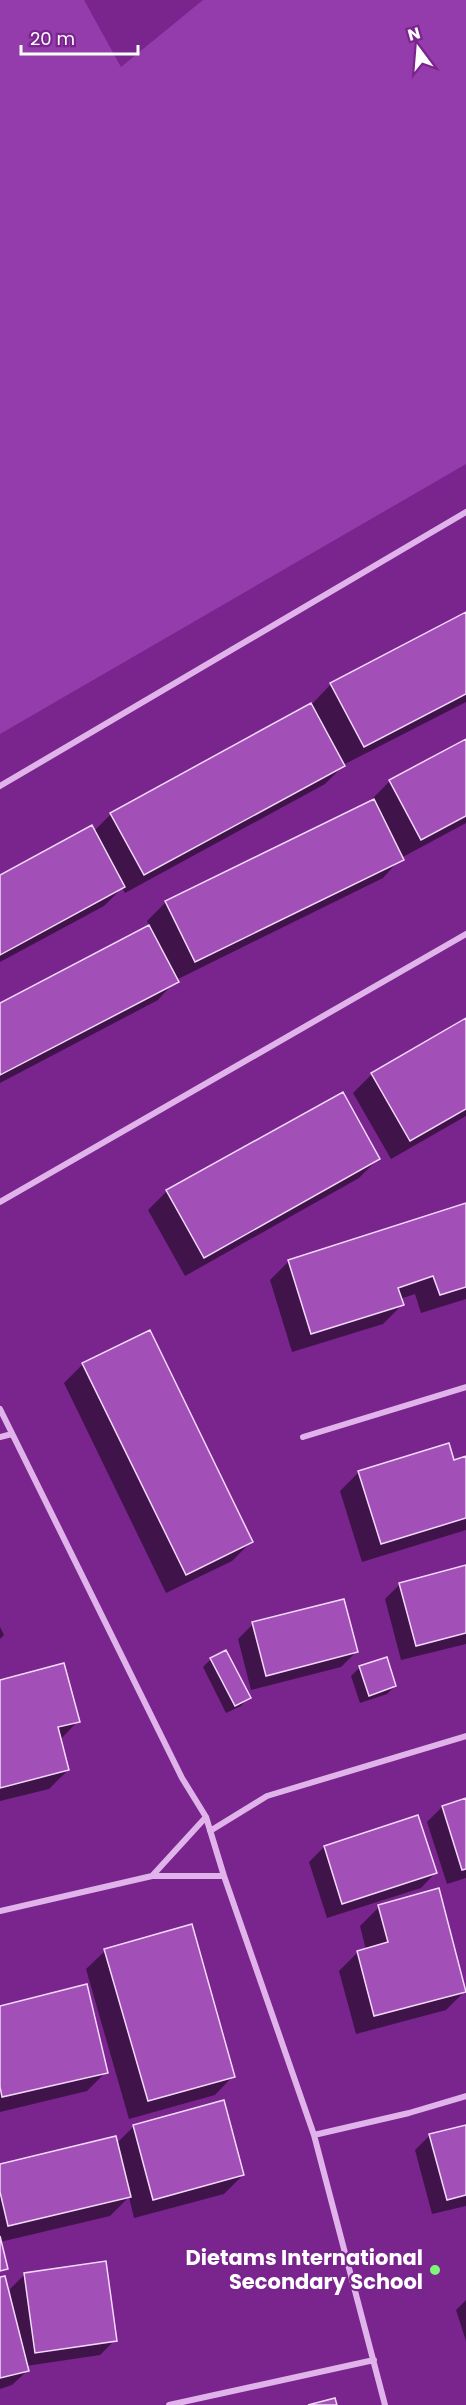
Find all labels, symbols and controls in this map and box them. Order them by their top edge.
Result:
scale bar [21,18,138,56]
north arrow [388,18,448,78]
text: N [405,21,423,47]
text: 20 m [30,26,75,51]
place label: Dietams International Secondary School [185,2243,423,2296]
marker: Dietams International Secondary School [428,2263,442,2277]

